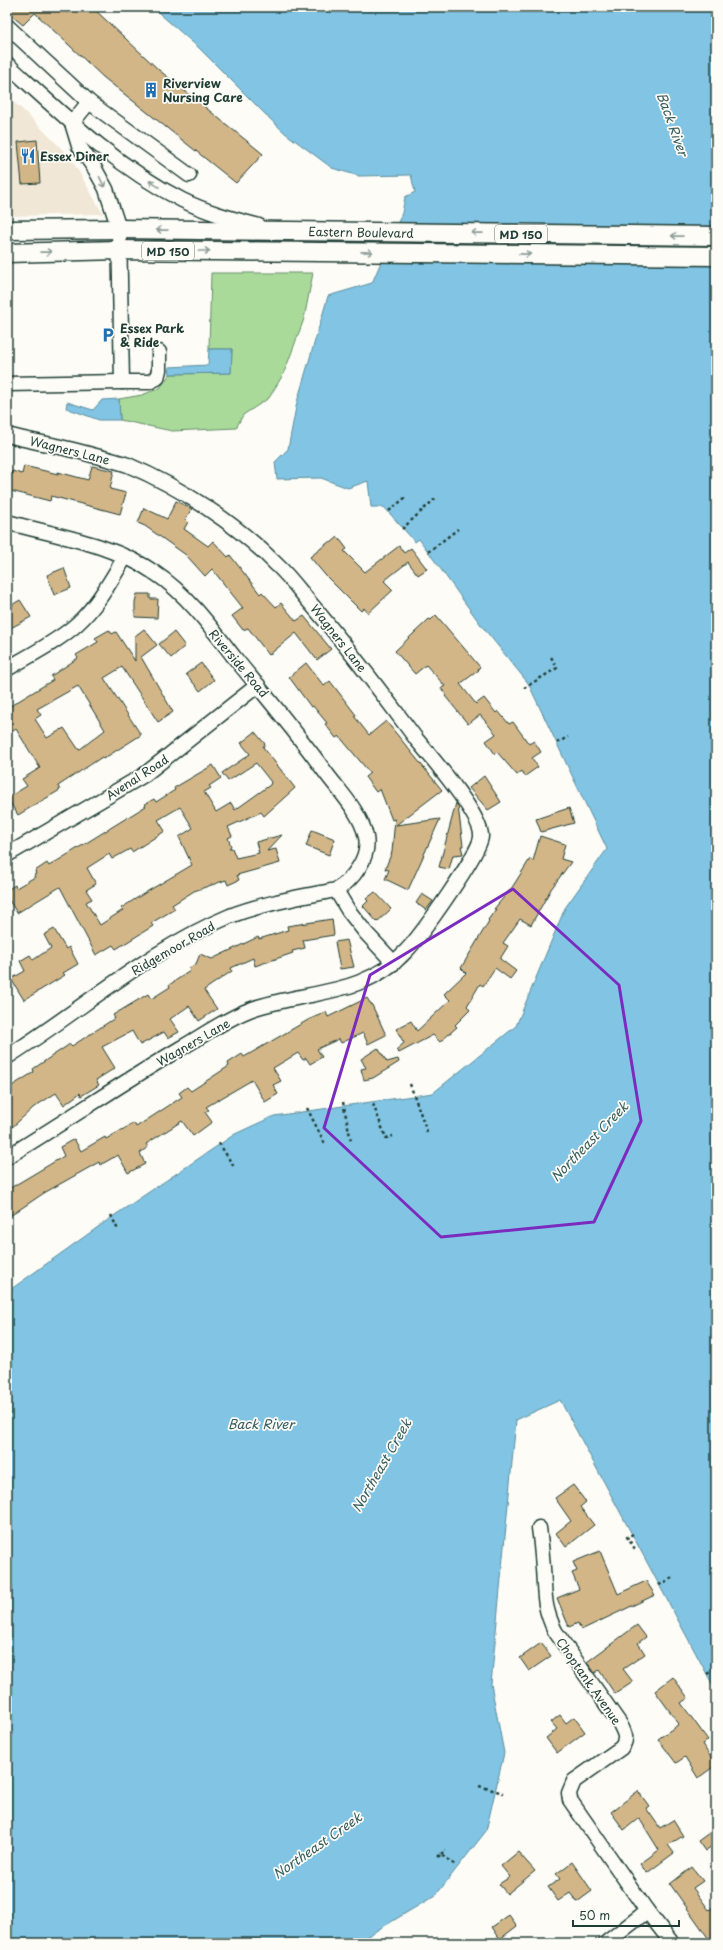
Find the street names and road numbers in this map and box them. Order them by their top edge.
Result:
street label: Eastern Boulevard [308,222,414,242]
road number: MD 150 [495,225,547,243]
road number: MD 150 [142,242,194,260]
street label: Wagners Lane [28,431,112,469]
street label: Wagners Lane [307,600,372,676]
street label: Riverside Road [205,625,273,701]
street label: Avenal Road [102,750,172,804]
street label: Ridgemoor Road [128,917,218,979]
street label: Wagners Lane [153,1014,233,1070]
street label: Choptank Avenue [552,1634,626,1729]

